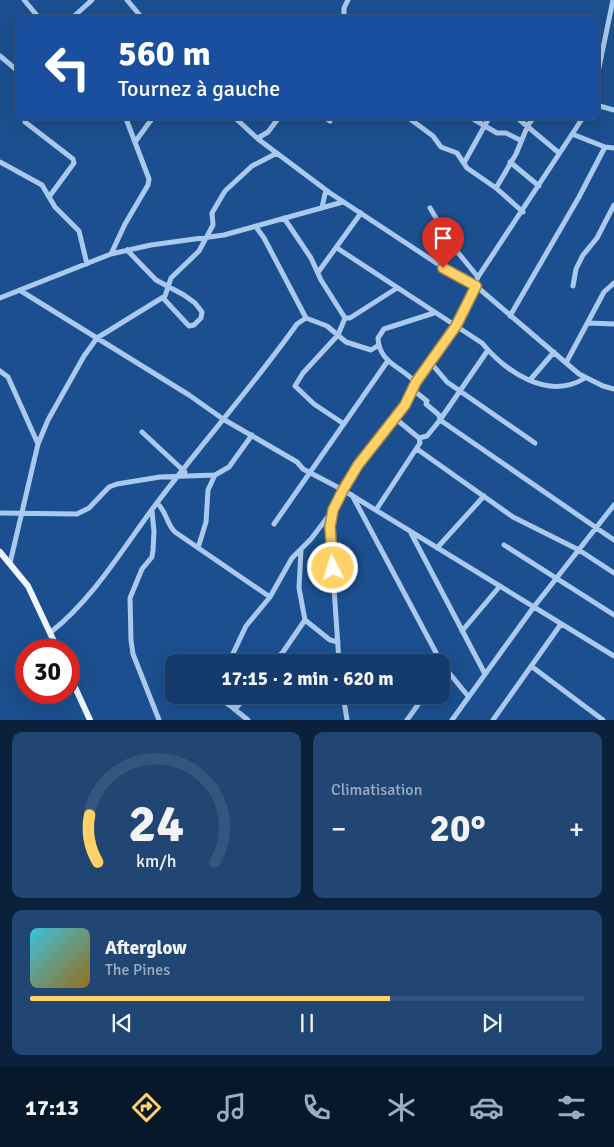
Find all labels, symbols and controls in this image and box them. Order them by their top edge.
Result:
text: 560 m [118,32,211,75]
icon: left [35,35,100,100]
text: Tournez à gauche [118,75,280,102]
pin [422,217,464,268]
icon: arrive [429,224,457,252]
position arrow [306,541,358,593]
speed limit sign: 30 [15,639,80,704]
text: 17:15 · 2 min · 620 m [221,667,394,691]
text: Climatisation [331,780,422,800]
text: 24 [128,792,185,856]
text: 20° [429,805,486,852]
text: − [331,812,346,846]
text: + [569,812,584,846]
text: km/h [136,850,177,872]
text: Afterglow [105,936,187,960]
text: The Pines [105,960,170,980]
icon: previous [108,1009,136,1037]
icon: pause [293,1009,321,1037]
icon: next [478,1009,506,1037]
icon: directions [129,1090,164,1125]
icon: music [214,1090,249,1125]
icon: phone [299,1090,334,1125]
icon: climate [384,1090,419,1125]
icon: car [469,1090,504,1125]
icon: filters [554,1090,589,1125]
text: 17:13 [25,1094,79,1121]

